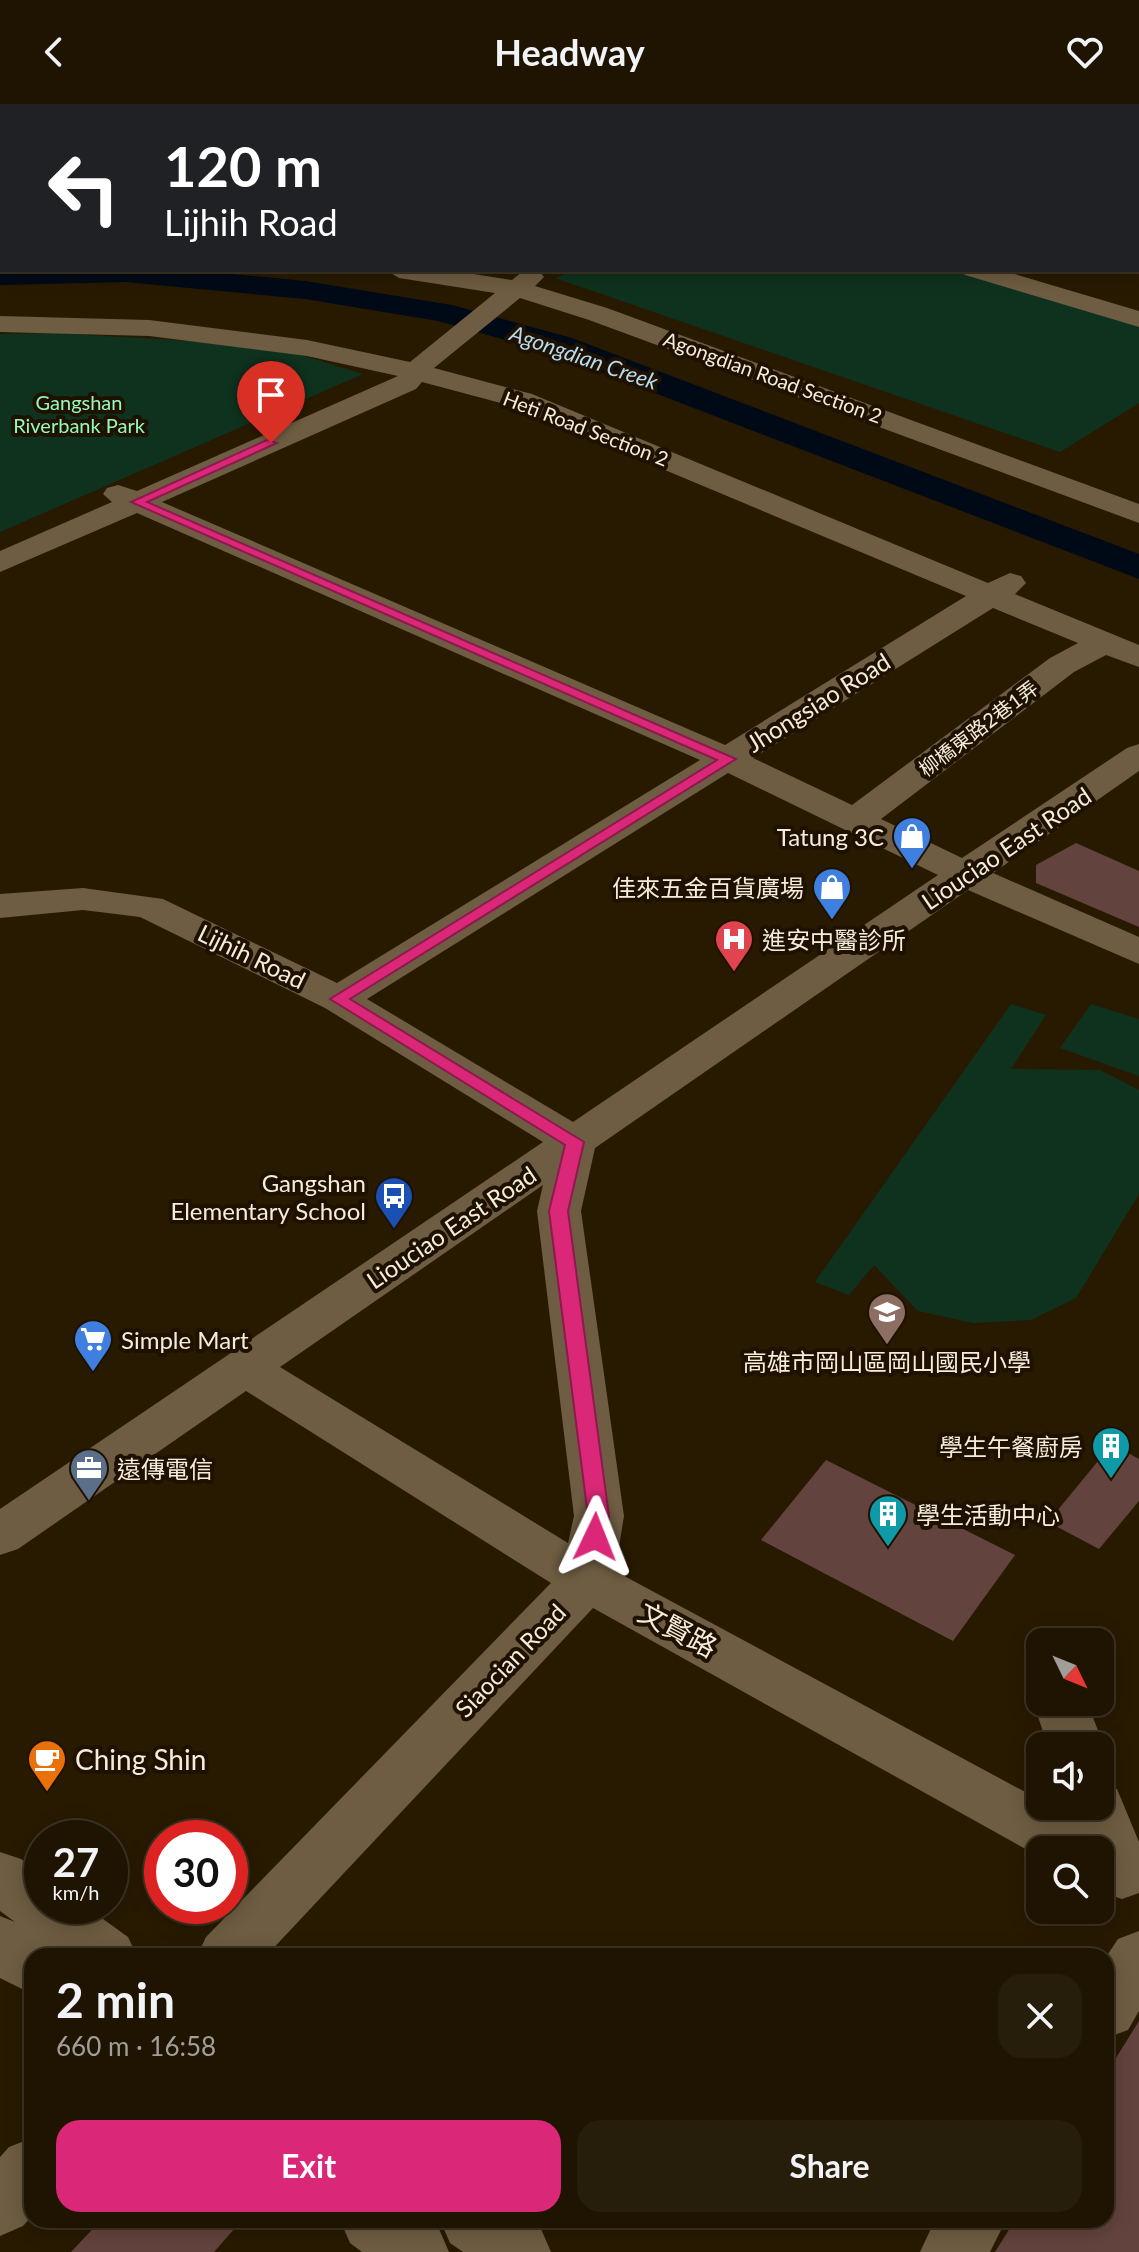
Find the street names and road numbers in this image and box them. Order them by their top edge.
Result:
street label: Agongdian Road Section 2 [661,326,885,428]
street label: Heti Road Section 2 [500,385,672,471]
street label: Jhongsiao Road [741,646,895,758]
street label: 柳橋東路2巷1弄 [914,675,1042,781]
street label: Liouciao East Road [916,781,1096,915]
street label: Lijhih Road [194,918,310,994]
street label: Liouciao East Road [361,1160,541,1294]
street label: 文賢路 [633,1594,723,1664]
street label: Siaocian Road [449,1597,571,1723]

